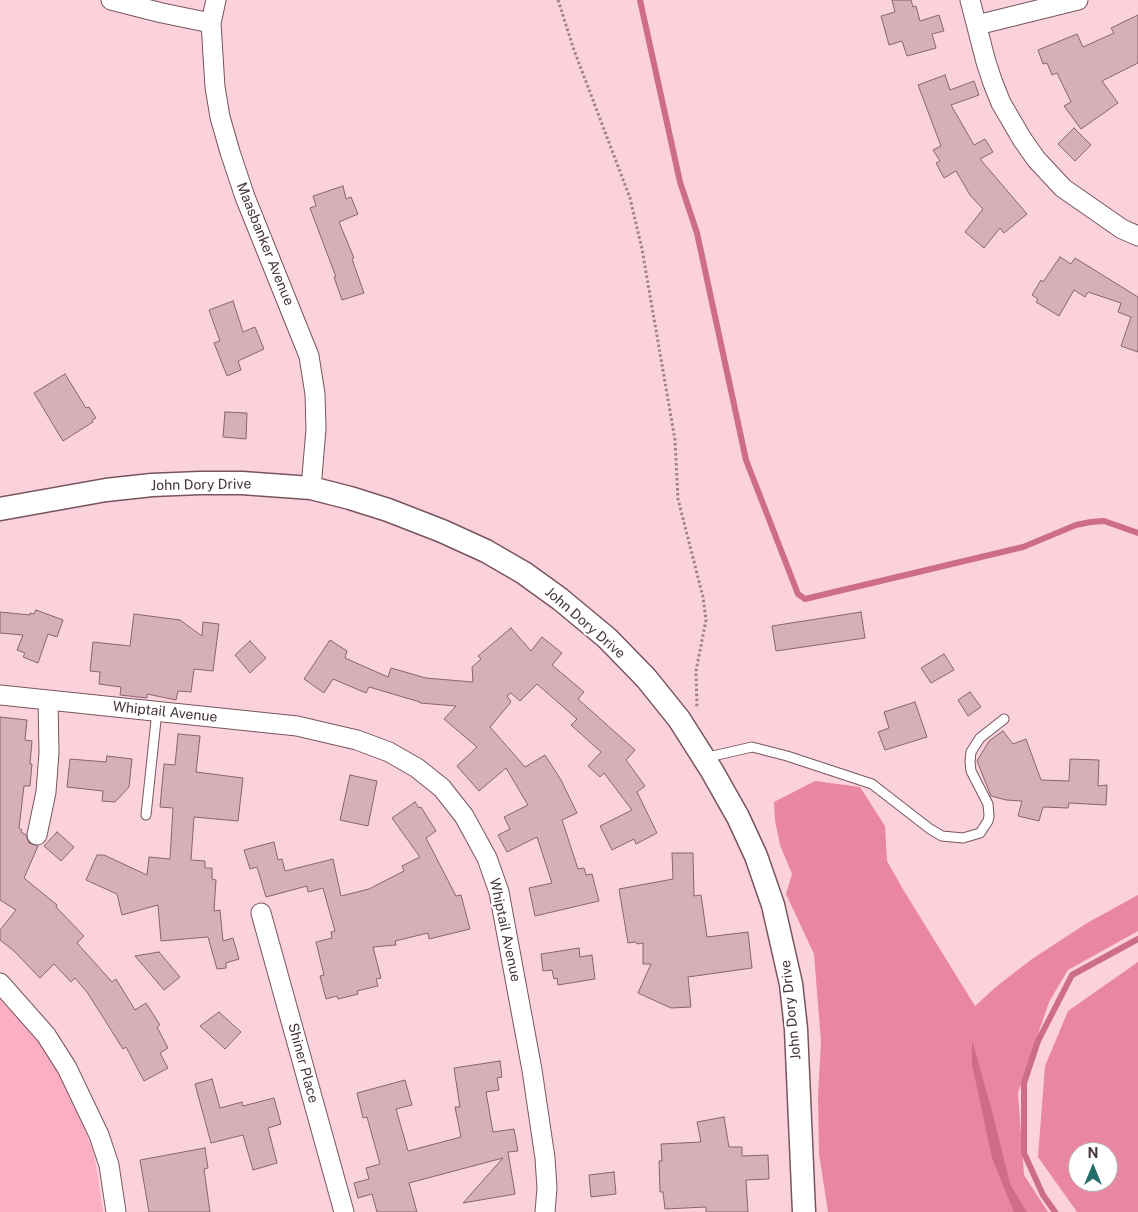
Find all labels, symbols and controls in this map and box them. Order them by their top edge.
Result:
street label: Maasbanker Avenue [233,180,297,308]
street label: John Dory Drive [151,476,251,494]
street label: John Dory Drive [542,584,628,662]
street label: Whiptail Avenue [112,698,218,726]
street label: Whiptail Avenue [486,877,524,983]
street label: John Dory Drive [777,959,805,1061]
street label: Shiner Place [284,1021,322,1105]
north arrow [1068,1142,1118,1192]
text: N [1088,1145,1098,1161]

